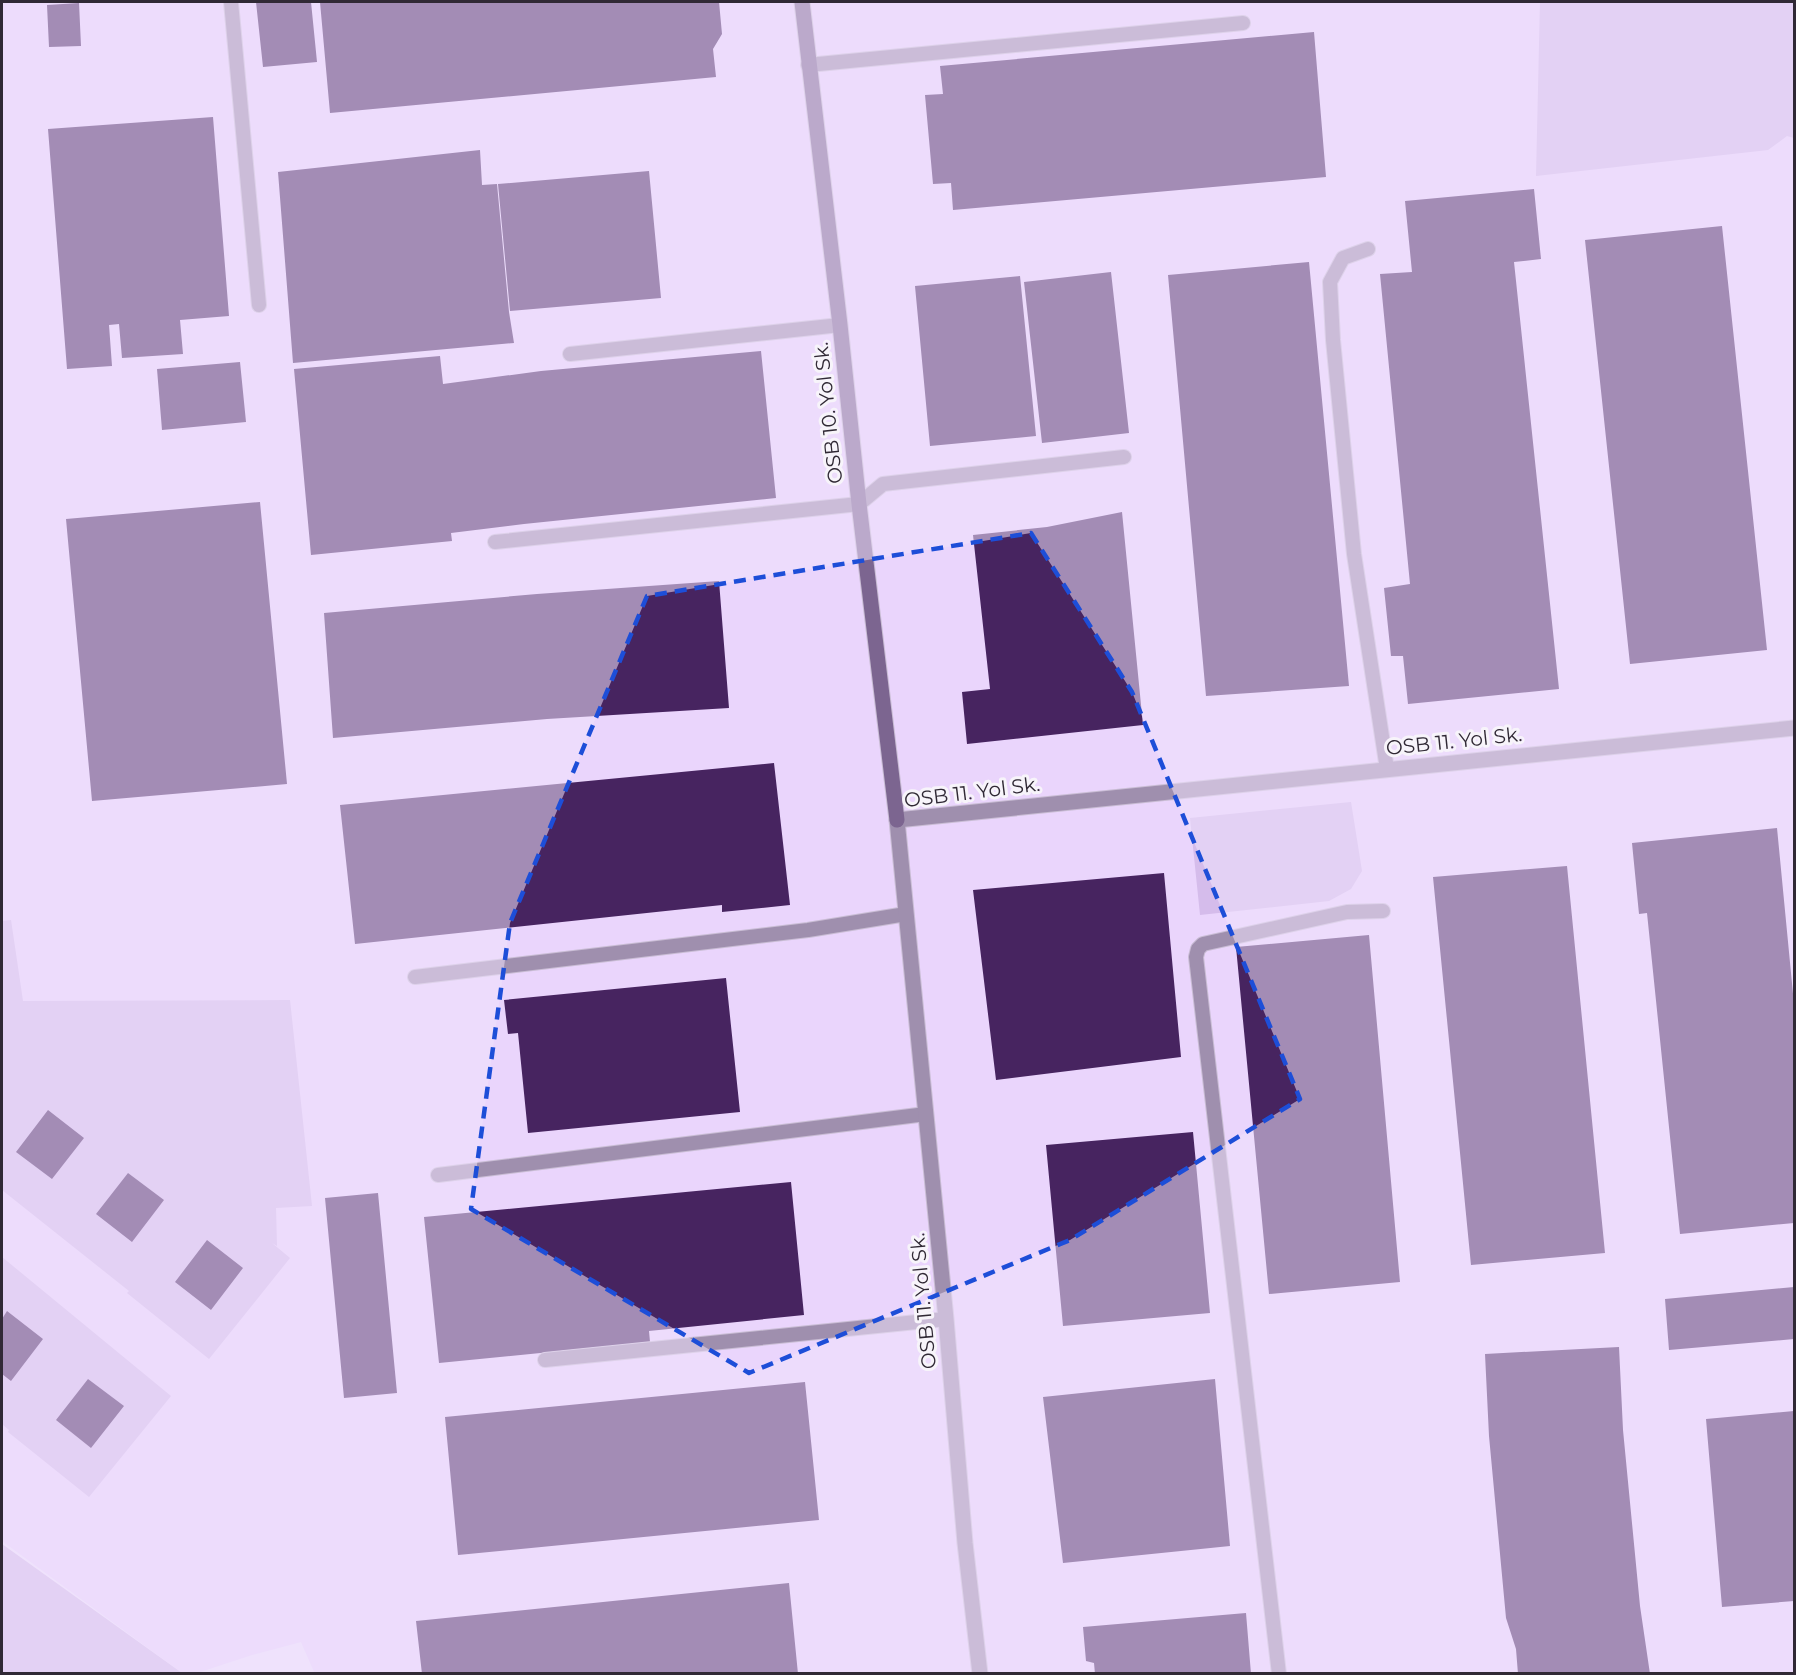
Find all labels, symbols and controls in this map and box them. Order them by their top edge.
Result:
street label: OSB 10. Yol Sk. [809,341,847,485]
street label: OSB 11. Yol Sk. [1385,722,1523,760]
street label: OSB 11. Yol Sk. [903,772,1041,812]
street label: OSB 11. Yol Sk. [905,1232,941,1370]

